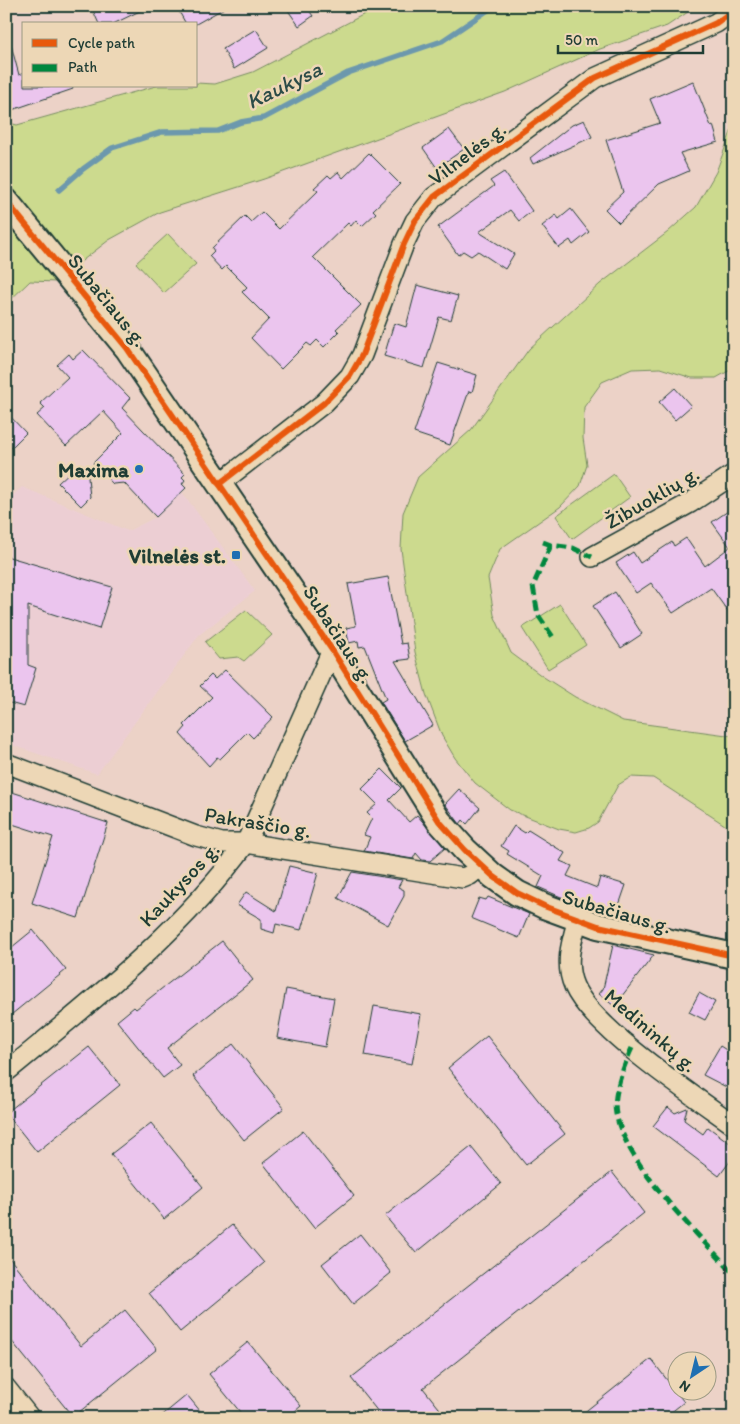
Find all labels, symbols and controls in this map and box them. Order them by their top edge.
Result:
legend [22,22,198,88]
scale bar [558,22,702,54]
text: 50 m [565,31,598,49]
text: Cycle path [68,34,135,52]
water label: Kaukysa [242,55,327,115]
text: Path [68,58,97,76]
street label: Vilnelės g. [423,116,511,190]
street label: Subačiaus g. [63,249,153,351]
place label: Maxima [58,457,130,482]
street label: Žibuoklių g. [600,460,704,534]
marker: Maxima [133,463,145,475]
place label: Vilnelės st. [129,543,226,568]
marker: Vilnelės st. [230,549,242,561]
street label: Subačiaus g. [298,580,380,688]
street label: Pakraščio g. [203,801,313,843]
street label: Kaukysos g. [134,837,224,931]
street label: Subačiaus g. [560,884,674,938]
street label: Medininkų g. [599,983,703,1077]
north arrow [668,1352,718,1402]
text: N [676,1377,694,1396]

